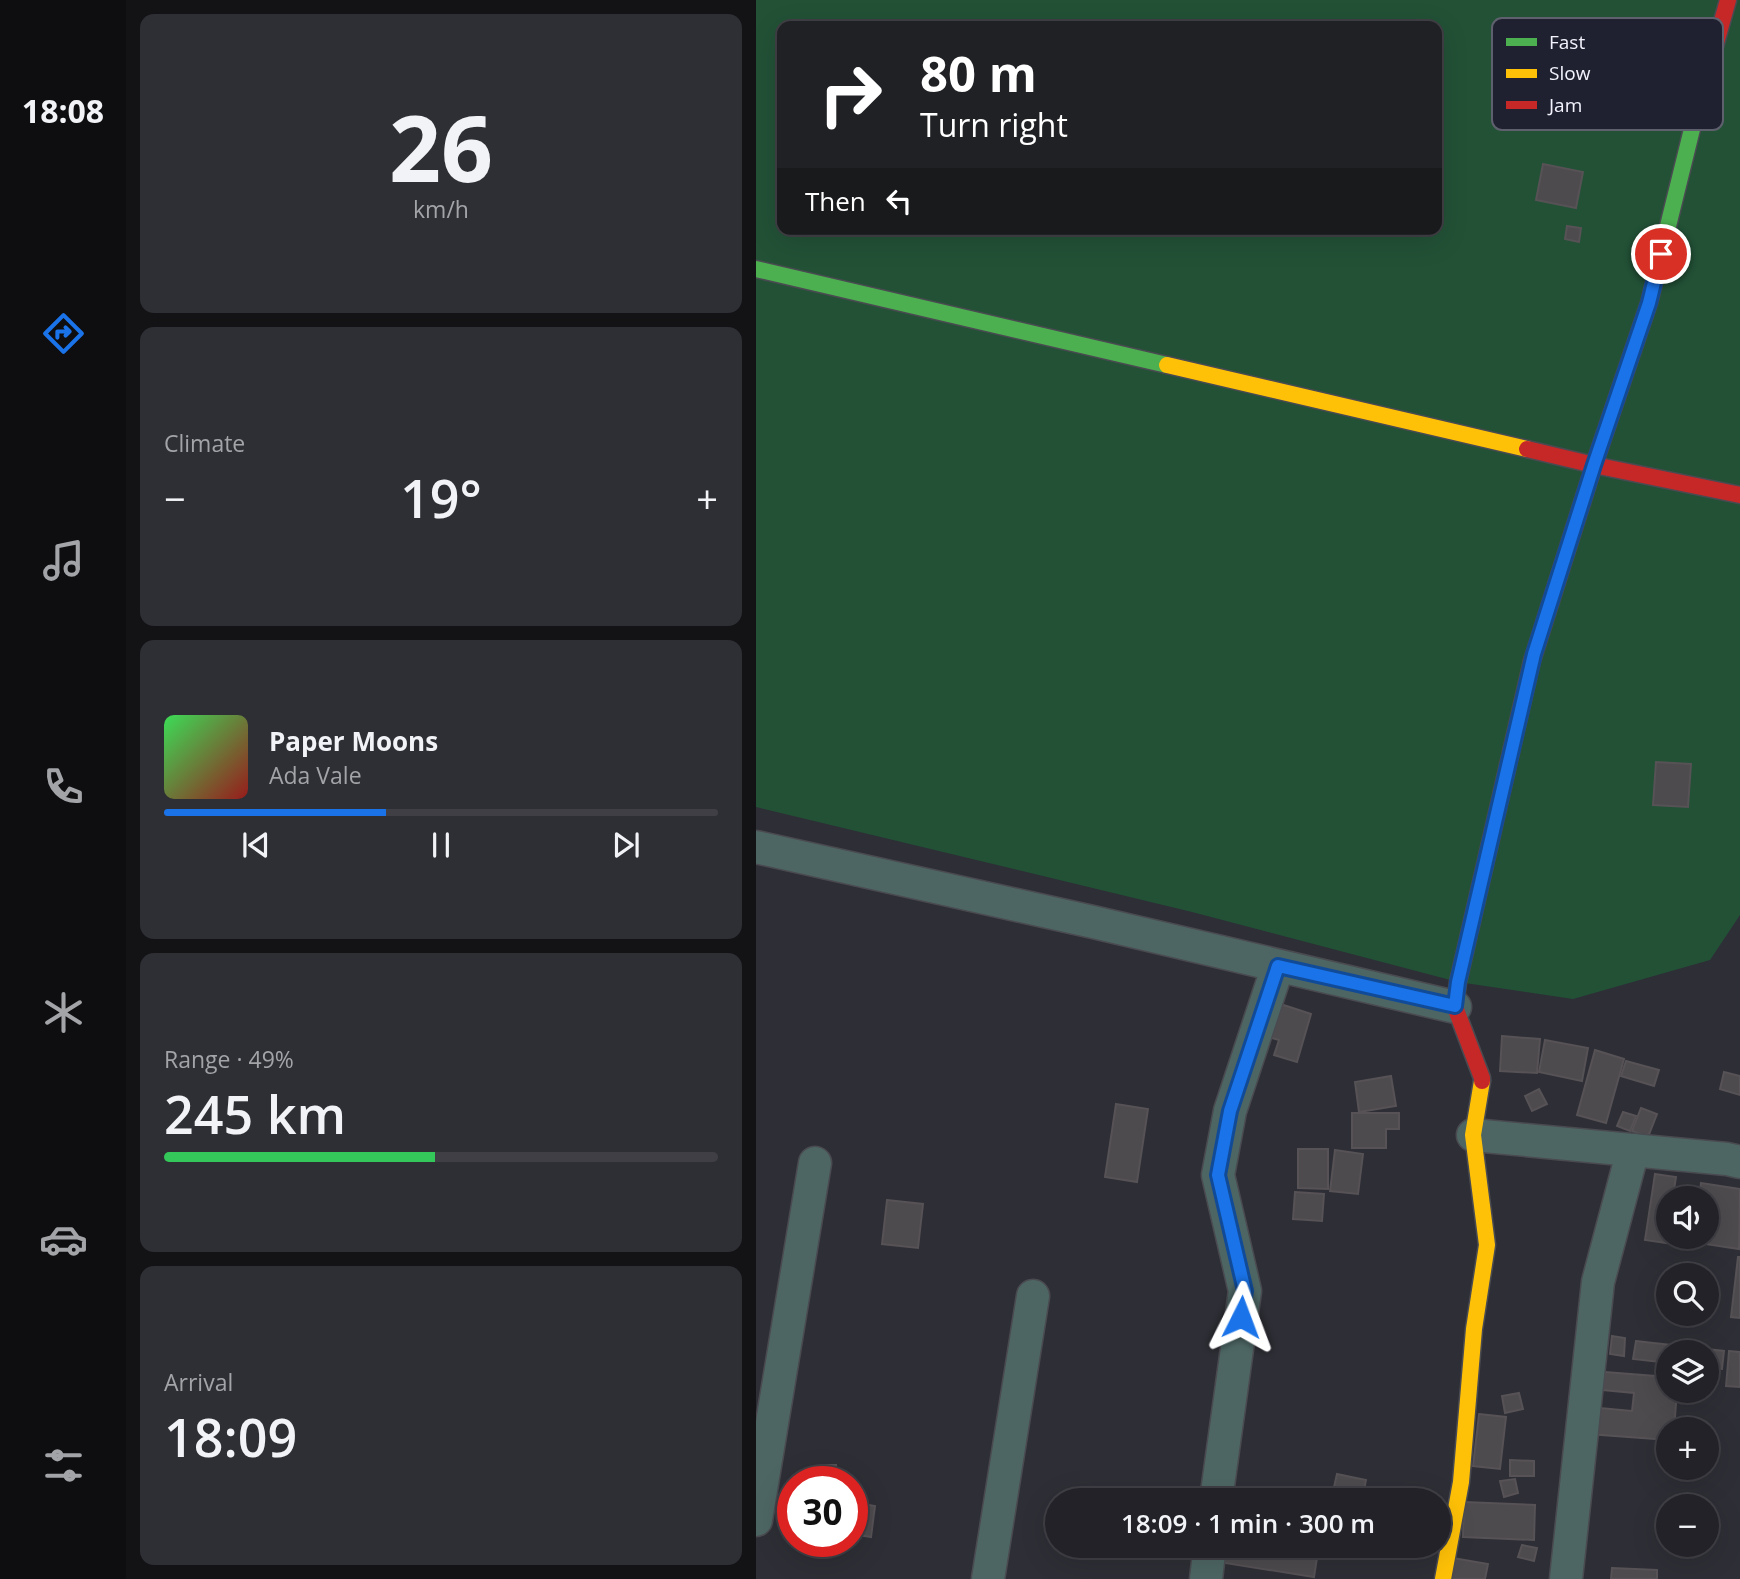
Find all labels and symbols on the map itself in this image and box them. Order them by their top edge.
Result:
legend [1492,18,1723,130]
text: Fast [1549,29,1585,55]
text: Slow [1549,60,1591,86]
text: Jam [1547,92,1582,118]
pin [1631,224,1691,284]
position arrow [1204,1280,1278,1354]
speed limit sign: 30 [777,1466,868,1557]

